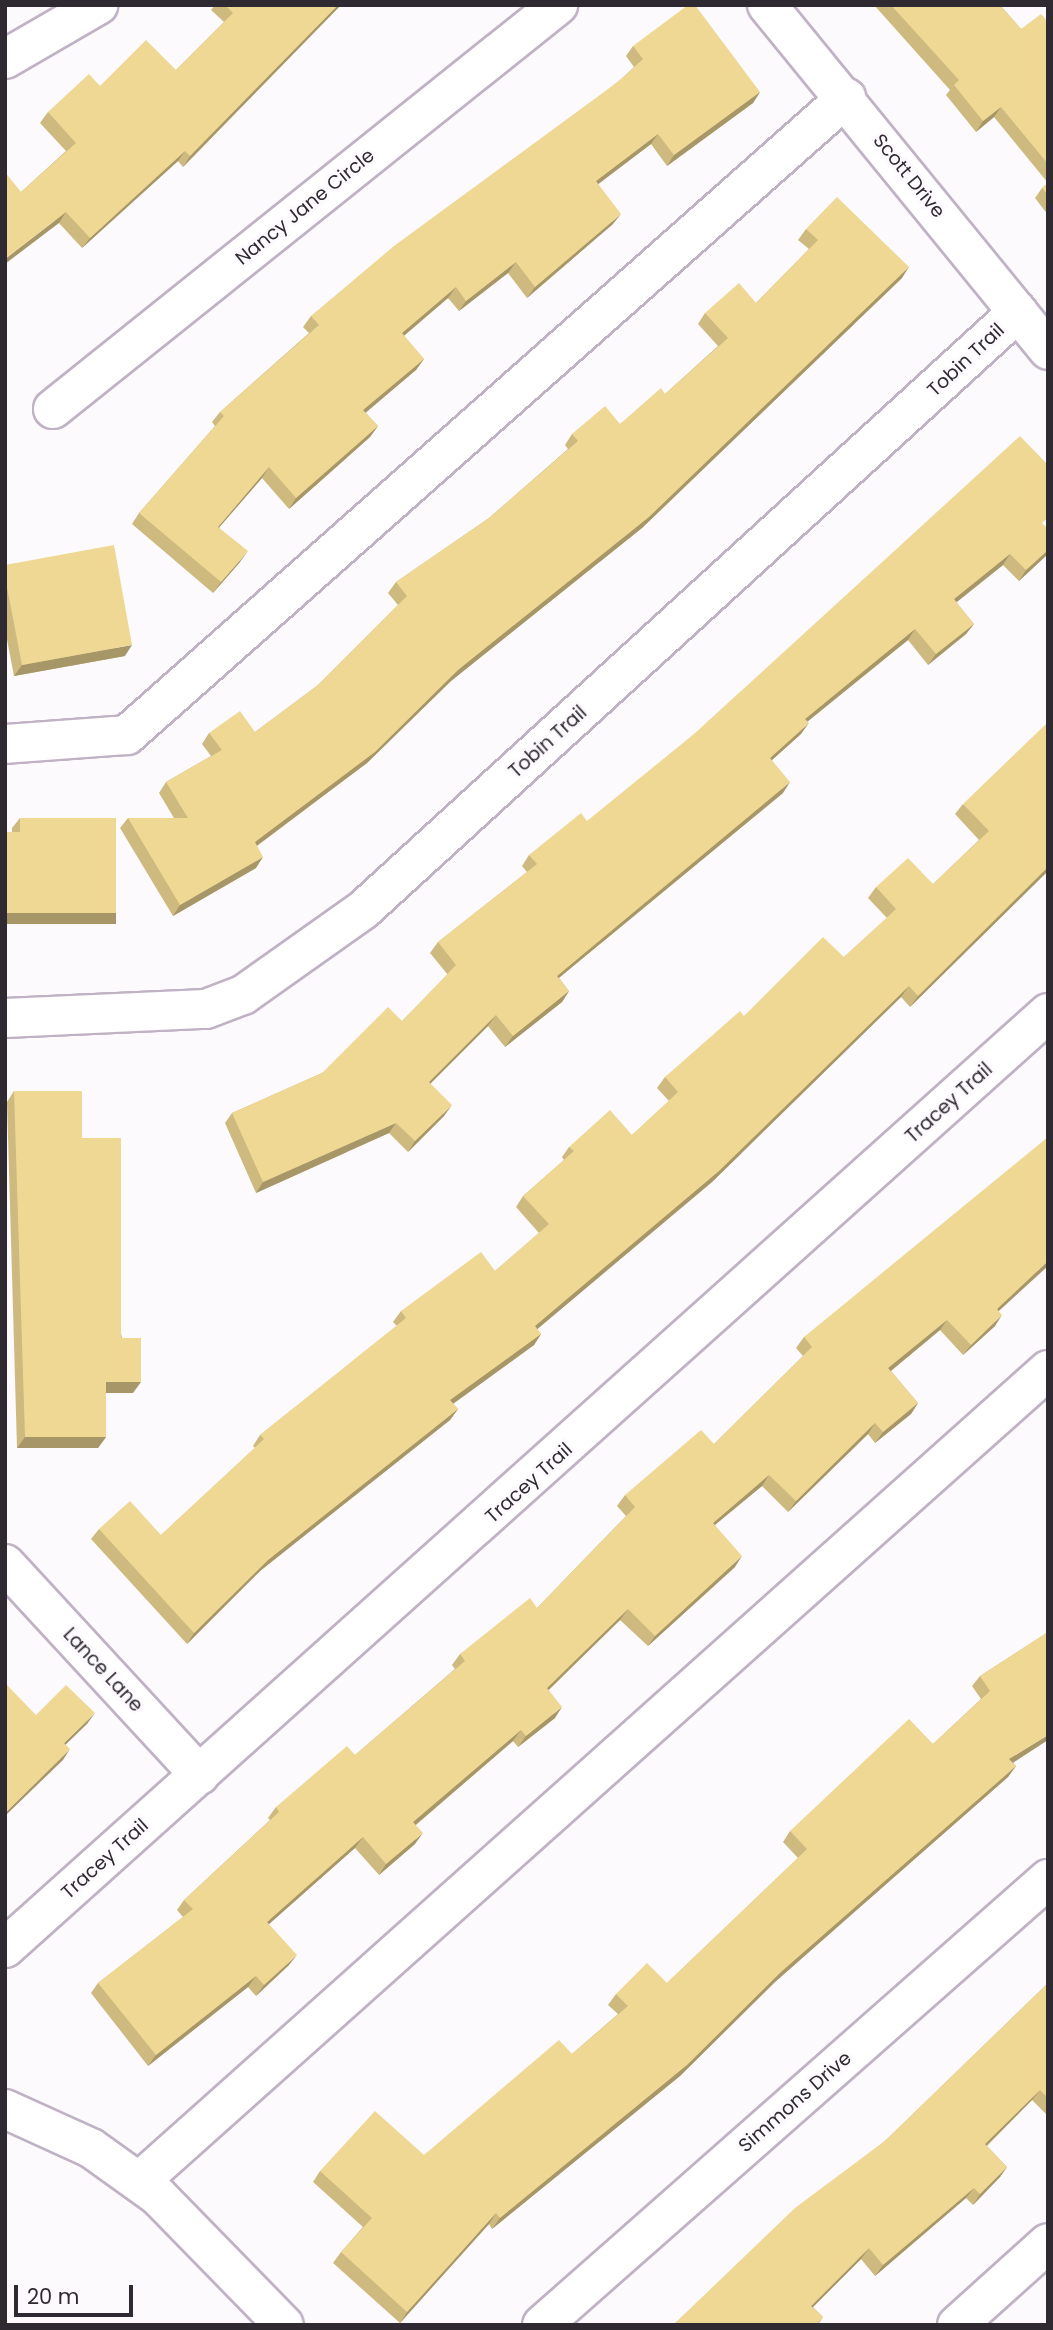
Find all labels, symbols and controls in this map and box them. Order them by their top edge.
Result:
street label: Scott Drive [868,129,950,223]
street label: Nancy Jane Circle [231,144,379,270]
street label: Tobin Trail [923,319,1009,401]
street label: Tobin Trail [504,701,592,783]
street label: Tracey Trail [901,1058,997,1148]
street label: Tracey Trail [481,1438,577,1528]
street label: Lance Lane [58,1623,148,1717]
street label: Tracey Trail [57,1814,153,1904]
street label: Simmons Drive [734,2047,856,2157]
scale bar [18,2270,136,2314]
text: 20 m [27,2282,80,2311]

